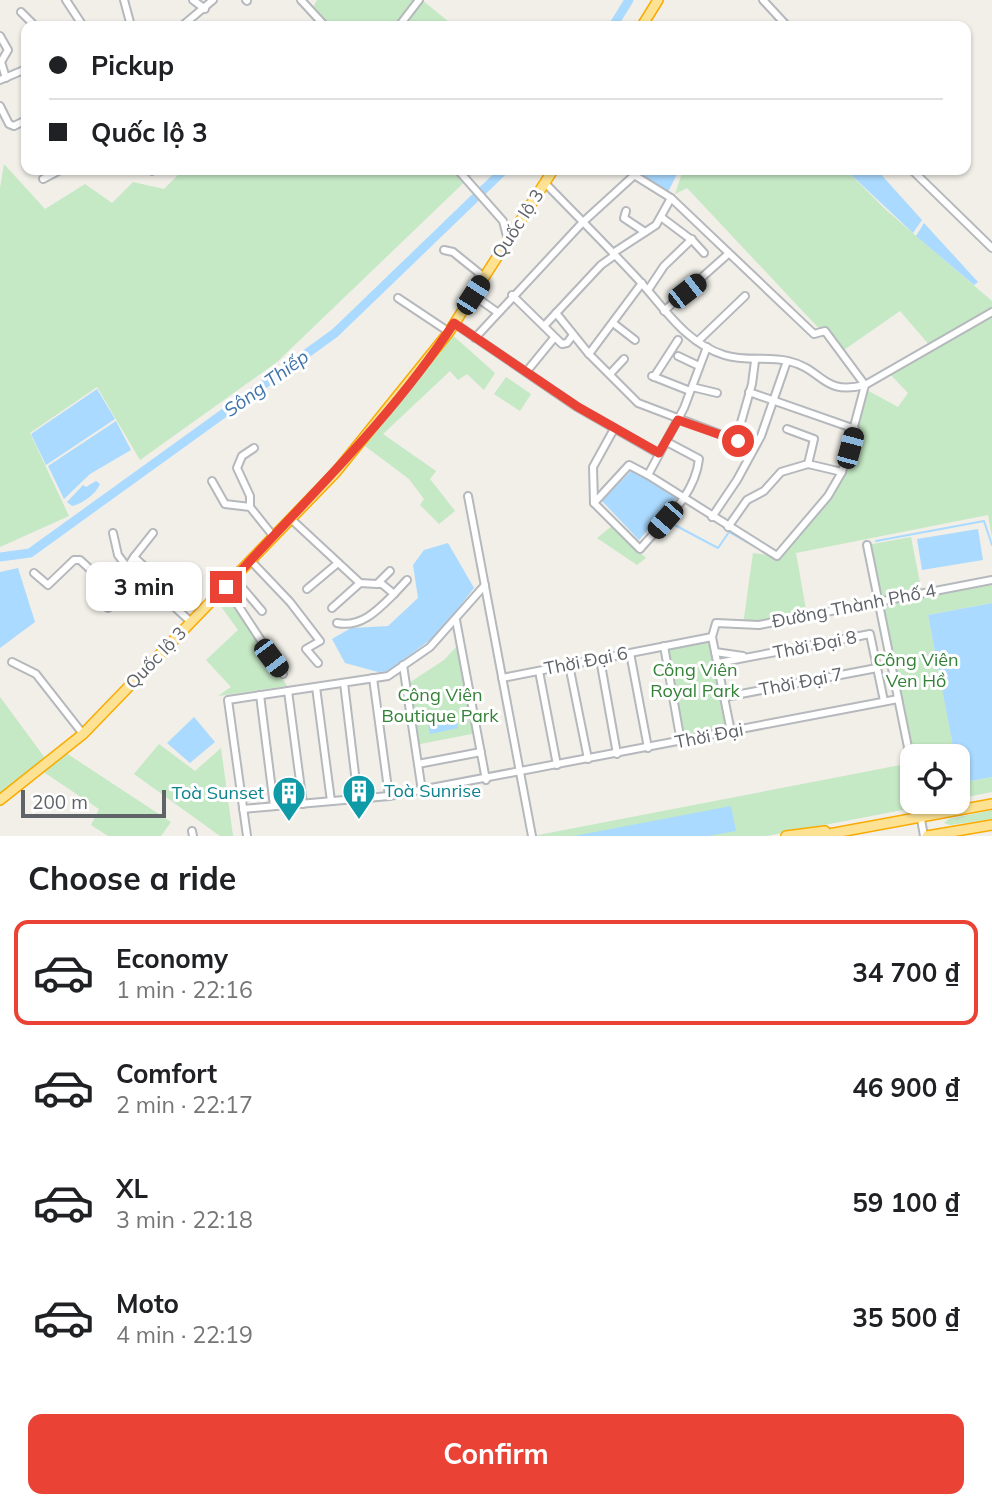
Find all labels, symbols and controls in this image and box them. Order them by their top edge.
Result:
text: Pickup [91,49,174,82]
text: Quốc lộ 3 [91,116,207,149]
street label: Quốc lộ 3 [487,185,549,263]
car [664,270,711,312]
car [453,272,494,318]
water label: Sông Thiếp [219,344,313,422]
route start [722,425,754,457]
car [835,425,866,471]
car [644,497,687,543]
callout: 3 min [86,562,202,612]
route end [210,571,242,603]
text: 3 min [114,572,174,601]
street label: Đường Thành Phố 4 [770,578,938,633]
street label: Quốc lộ 3 [120,622,191,694]
street label: Thời Đại 8 [771,625,859,664]
car [250,635,293,681]
street label: Thời Đại 6 [542,641,630,680]
park label: Công Viên Ven Hồ [873,648,959,692]
park label: Công Viên Royal Park [650,658,740,702]
street label: Thời Đại 7 [757,662,845,701]
park label: Công Viên Boutique Park [381,683,499,727]
street label: Thời Đại [673,718,745,753]
map controls [900,744,970,814]
button: locate [900,744,970,814]
building icon: Toà Sunrise [340,772,378,821]
building icon: Toà Sunset [270,774,308,823]
place label: Toà Sunrise [384,779,481,802]
place label: Toà Sunset [172,781,264,804]
scale bar [21,787,166,819]
text: 200 m [32,790,88,814]
text: Choose a ride [28,858,236,898]
icon: car [32,941,95,1004]
text: Economy [116,942,228,975]
text: 34 700 ₫ [852,956,960,989]
text: 1 min · 22:16 [116,975,253,1004]
icon: car [32,1056,95,1119]
text: Comfort [116,1057,217,1090]
text: 46 900 ₫ [852,1071,960,1104]
text: 2 min · 22:17 [116,1090,253,1119]
icon: car [32,1171,95,1234]
text: XL [116,1172,148,1205]
text: 59 100 ₫ [852,1186,960,1219]
text: 3 min · 22:18 [116,1205,253,1234]
icon: car [32,1286,95,1349]
text: Moto [116,1287,179,1320]
text: 35 500 ₫ [852,1301,960,1334]
text: 4 min · 22:19 [116,1320,253,1349]
button: Confirm [28,1414,964,1494]

